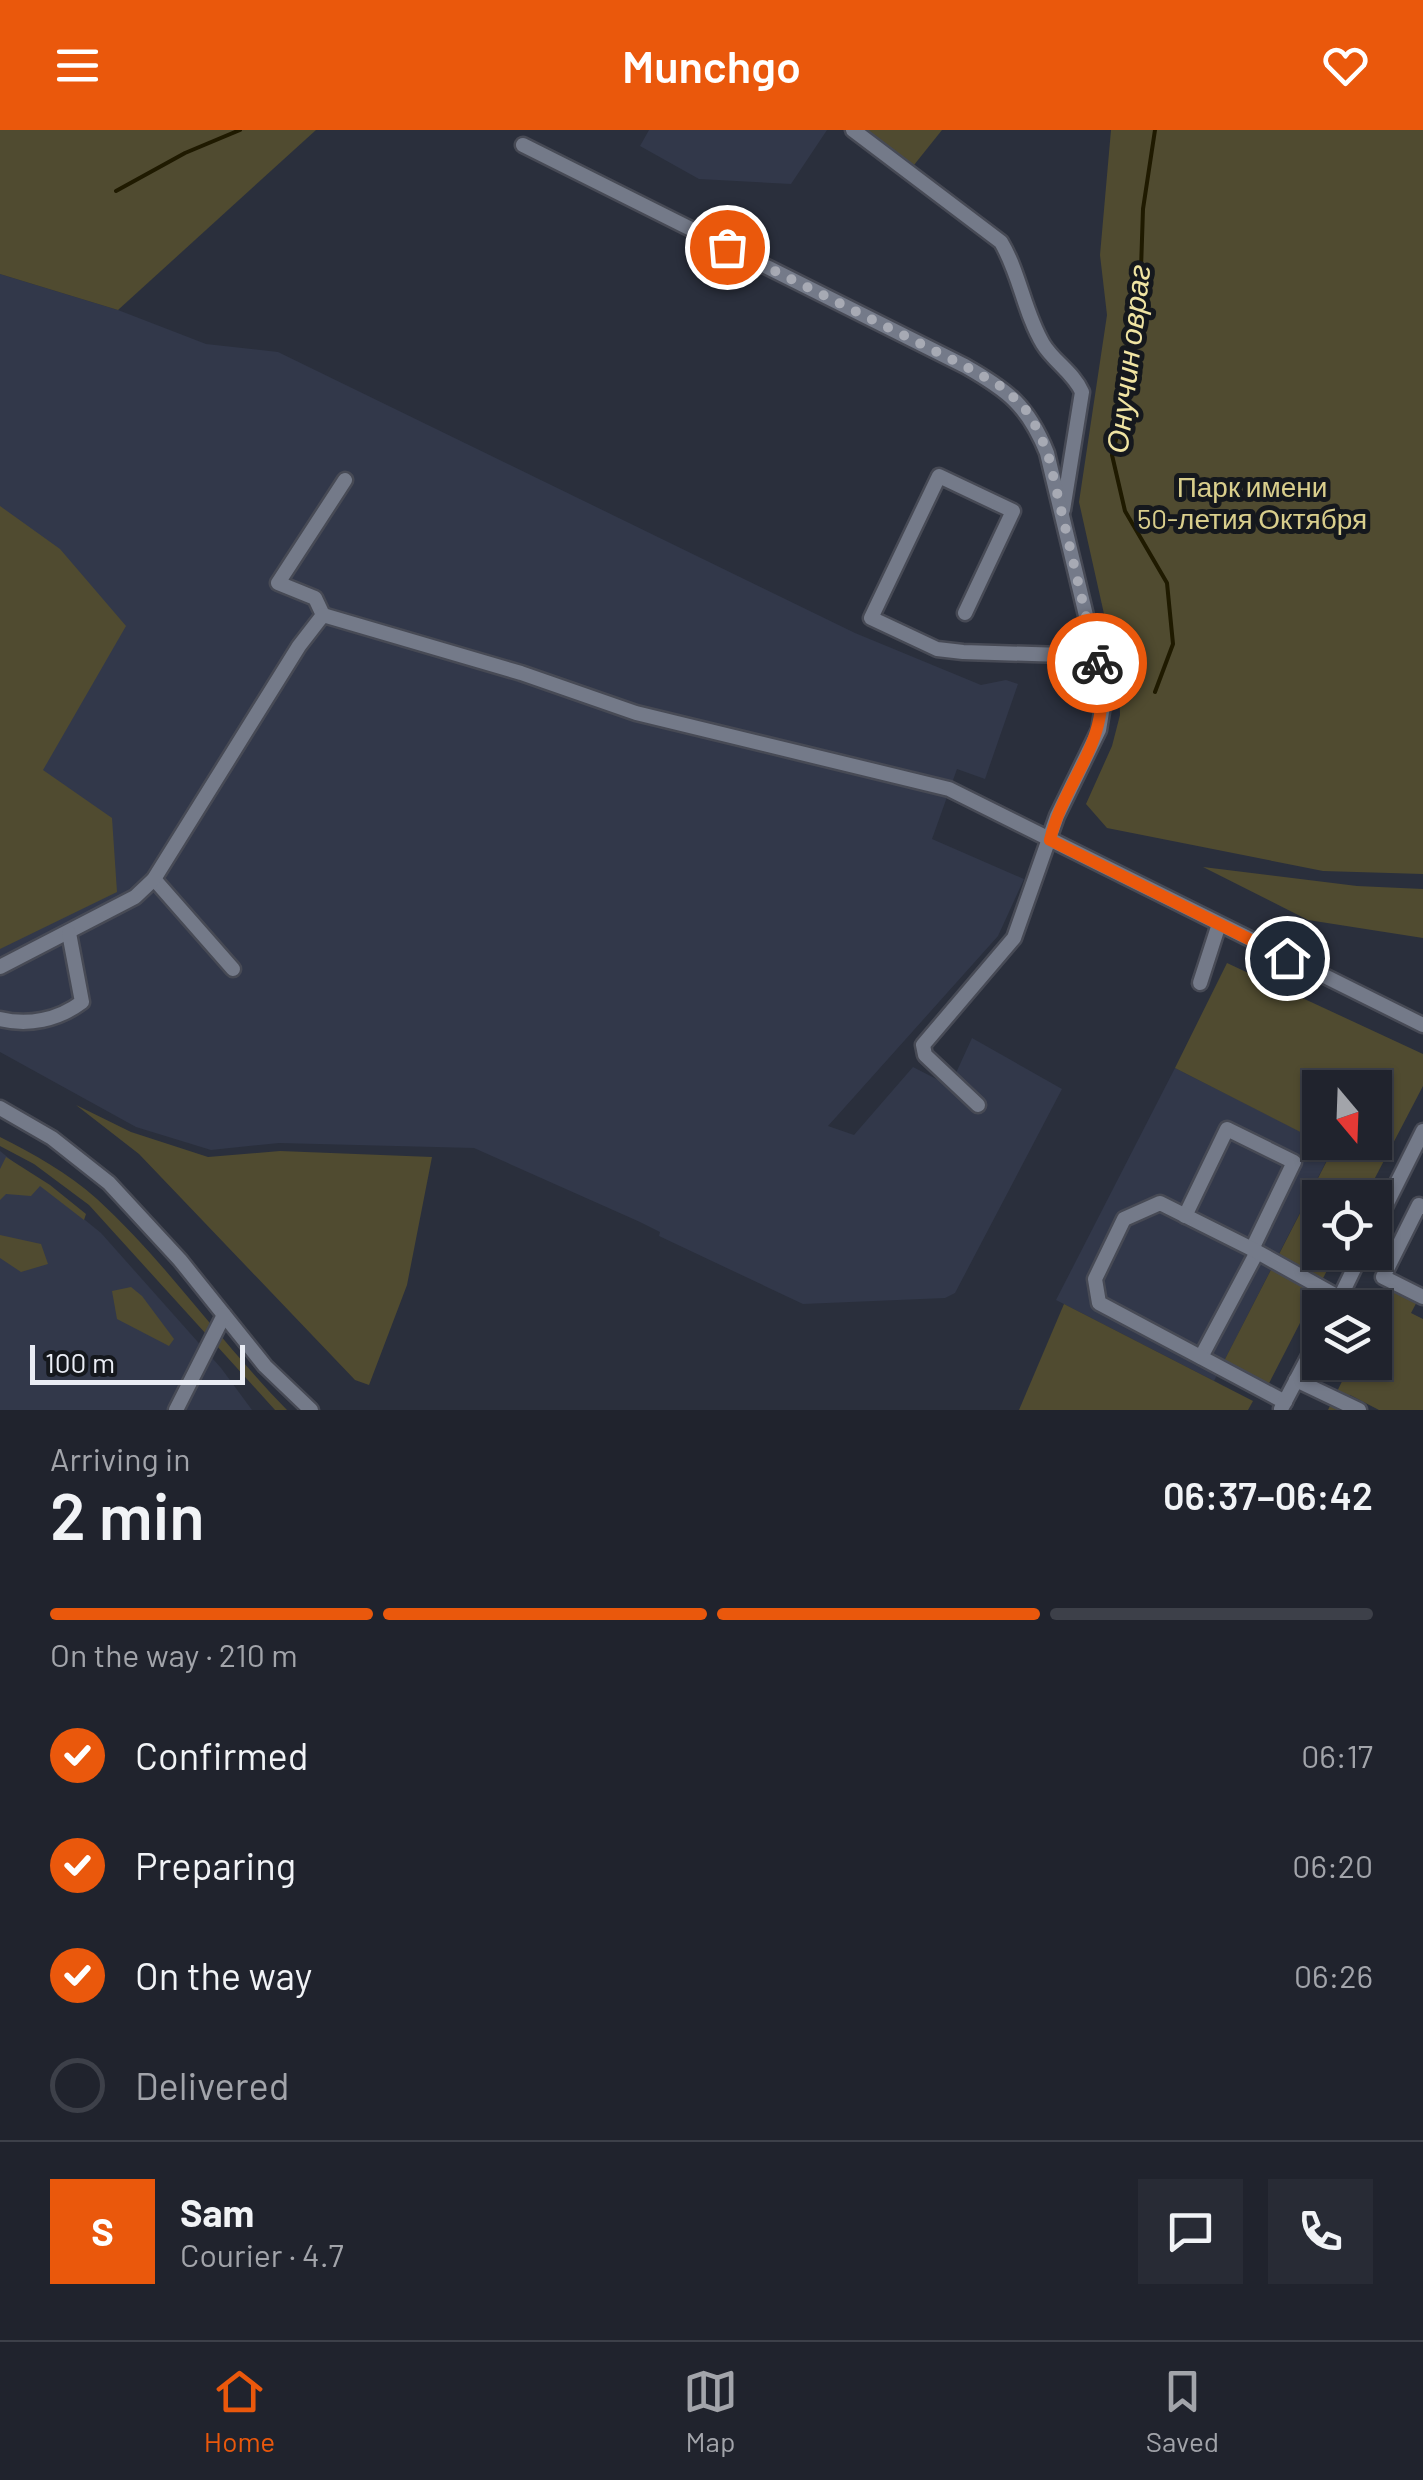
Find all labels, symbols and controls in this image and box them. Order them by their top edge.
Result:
icon: menu [50,38,105,93]
text: Munchgo [622,38,801,92]
icon: heart [1318,38,1373,93]
pin [685,205,770,290]
icon: bag [700,220,755,275]
water label: Онучин овраг [1098,262,1156,455]
park label: Парк имени 50-летия Октября [1137,469,1367,535]
courier [1047,613,1147,713]
icon: bike [1070,636,1125,691]
pin [1245,916,1330,1001]
icon: home [1260,931,1315,986]
north arrow [1302,1070,1392,1160]
map controls [1302,1070,1392,1380]
button: locate [1302,1180,1392,1270]
button: layers [1302,1290,1392,1380]
scale bar [30,1340,245,1384]
text: 100 m [45,1345,115,1379]
text: Arriving in [50,1439,190,1477]
text: 06:37–06:42 [1163,1472,1373,1518]
text: 2 min [50,1475,205,1553]
text: On the way · 210 m [50,1635,298,1673]
icon: check [50,1728,105,1783]
text: Confirmed [135,1732,308,1778]
text: 06:17 [1301,1736,1373,1774]
icon: check [50,1838,105,1893]
text: Preparing [135,1842,296,1888]
text: 06:20 [1292,1846,1373,1884]
icon: check [50,1948,105,2003]
text: On the way [135,1952,312,1998]
text: 06:26 [1294,1956,1373,1994]
text: Delivered [135,2062,289,2108]
button: chat [1138,2179,1243,2284]
button: phone [1268,2179,1373,2284]
text: Sam [180,2189,254,2235]
text: S [91,2208,114,2254]
text: Courier · 4.7 [180,2235,344,2273]
tab: Home [204,2364,275,2458]
tab: Map [683,2364,738,2458]
tab: Saved [1146,2364,1219,2458]

